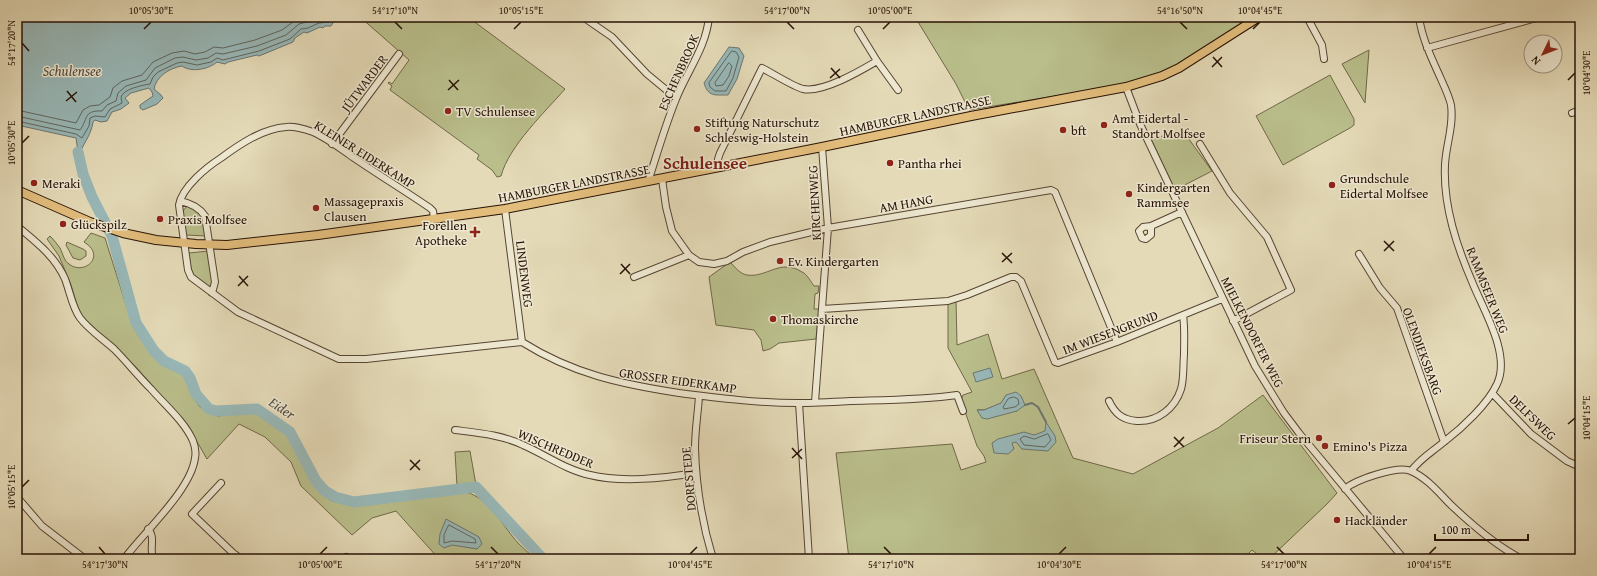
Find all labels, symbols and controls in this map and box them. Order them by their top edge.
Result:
text: 10°05'30"E [129,3,173,18]
text: 54°17'10"N [372,3,418,18]
text: 10°05'15"E [499,3,543,18]
text: 54°17'00"N [764,3,810,18]
text: 10°05'00"E [868,3,912,18]
text: 54°16'50"N [1157,3,1203,18]
text: 10°04'45"E [1238,3,1282,18]
text: 54°17'20"N [4,20,19,66]
street label: ESCHENBROOK [653,31,704,114]
north arrow [1523,34,1563,74]
street label: JÜTWARDER [335,50,393,117]
text: 10°04'30"E [1579,51,1594,95]
text: N [1527,52,1544,69]
water label: Schulensee [43,61,102,81]
street label: HAMBURGER LANDSTRASSE [838,90,993,141]
place label: TV Schulensee [456,102,535,121]
marker: TV Schulensee [443,106,453,116]
place label: Amt Eidertal - Standort Molfsee [1112,109,1205,143]
place label: Stiftung Naturschutz Schleswig-Holstein [705,113,819,147]
street label: KLEINER EIDERKAMP [311,116,419,193]
marker: Amt Eidertal - Standort Molfsee [1099,120,1109,130]
text: 10°05'30"E [4,121,19,165]
place label: bft [1071,121,1087,140]
marker: Stiftung Naturschutz Schleswig-Holstein [692,124,702,134]
marker: bft [1058,125,1068,135]
district label: Schulensee [663,150,747,175]
place label: Pantha rhei [898,154,962,173]
marker: Pantha rhei [885,158,895,168]
street label: HAMBURGER LANDSTRASSE [497,159,652,208]
street label: KIRCHENWEG [803,165,826,241]
place label: Grundschule Eidertal Molfsee [1340,169,1428,203]
place label: Meraki [42,174,81,193]
marker: Meraki [29,178,39,188]
place label: Kindergarten Rammsee [1137,178,1211,212]
marker: Grundschule Eidertal Molfsee [1327,180,1337,190]
street label: AM HANG [878,189,935,218]
marker: Kindergarten Rammsee [1124,189,1134,199]
place label: Massagepraxis Clausen [324,192,404,226]
marker: Massagepraxis Clausen [311,203,321,213]
place label: Praxis Molfsee [168,210,247,229]
marker: Praxis Molfsee [155,214,165,224]
place label: Glückspilz [71,215,127,234]
place label: Forellen Apotheke [415,216,468,250]
marker: Glückspilz [58,219,68,229]
marker: Forellen Apotheke [470,227,480,237]
street label: LINDENWEG [511,240,538,309]
street label: RAMMSEER WEG [1462,244,1514,337]
place label: Ev. Kindergarten [788,252,879,271]
marker: Ev. Kindergarten [775,256,785,266]
street label: MIELKENDORFER WEG [1216,273,1289,391]
street label: OLENDIEKSBARG [1398,305,1447,398]
street label: IM WIESENGRUND [1060,306,1161,359]
place label: Thomaskirche [781,310,859,329]
marker: Thomaskirche [768,314,778,324]
street label: GROSSER EIDERKAMP [618,363,738,398]
street label: DELFSWEG [1505,390,1561,445]
water label: Eider [264,391,300,424]
text: 10°04'15"E [1579,396,1594,440]
street label: WISCHREDDER [515,424,597,473]
place label: Friseur Stern [1239,429,1312,448]
marker: Friseur Stern [1314,433,1324,443]
place label: Emino's Pizza [1333,437,1408,456]
marker: Emino's Pizza [1320,441,1330,451]
street label: DORFSTEDE [676,446,701,512]
text: 10°05'15"E [4,465,19,509]
place label: Hackländer [1345,511,1408,530]
marker: Hackländer [1332,515,1342,525]
scale bar [1435,516,1528,542]
text: 100 m [1441,521,1471,538]
text: 54°17'30"N [82,557,128,572]
text: 10°05'00"E [298,557,342,572]
text: 54°17'20"N [475,557,521,572]
text: 10°04'45"E [668,557,712,572]
text: 54°17'10"N [868,557,914,572]
text: 10°04'30"E [1037,557,1081,572]
text: 54°17'00"N [1261,557,1307,572]
text: 10°04'15"E [1407,557,1451,572]

